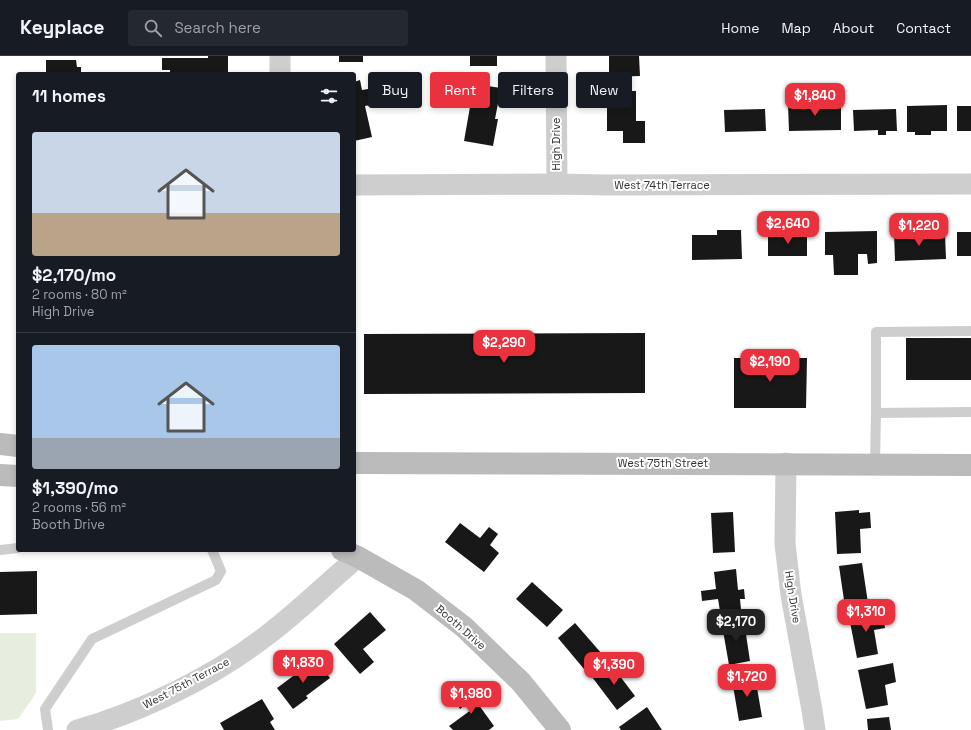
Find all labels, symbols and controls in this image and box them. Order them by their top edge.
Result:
search box [128,10,408,46]
text: Keyplace [20,15,104,40]
icon: search [142,17,164,39]
text: Search here [174,18,261,37]
text: Home [721,19,759,37]
text: Map [781,19,811,37]
text: About [833,19,874,37]
text: Contact [896,19,951,37]
chip: Buy [368,72,422,108]
chip: Rent [430,72,490,108]
chip: Filters [498,72,568,108]
chip: New [576,72,632,108]
pin: $1,840 [782,83,848,117]
text: 11 homes [32,85,106,107]
icon: filters [318,85,340,107]
text: $1,840 [794,87,836,104]
street label: High Drive [549,118,563,170]
icon: home [150,158,222,230]
street label: West 74th Terrace [614,178,710,192]
pin: $2,640 [755,211,821,245]
pin: $1,220 [886,213,952,247]
text: $2,640 [766,215,810,232]
text: $1,220 [898,217,940,234]
text: $2,170/mo [32,264,116,286]
text: 2 rooms · 80 m² [32,286,127,303]
text: High Drive [32,303,95,320]
pin: $2,290 [471,330,537,364]
text: $2,290 [482,334,526,351]
pin: $2,190 [737,349,803,383]
text: $2,190 [749,353,791,370]
icon: home [150,371,222,443]
street label: West 75th Street [618,456,708,470]
text: $1,390/mo [32,477,118,499]
text: 2 rooms · 56 m² [32,499,126,516]
text: Booth Drive [32,516,105,533]
street label: High Drive [782,570,804,624]
pin: $1,310 [833,599,899,633]
street label: Booth Drive [433,601,489,653]
text: $1,310 [846,603,886,620]
pin: $2,170 [703,609,769,643]
text: $2,170 [716,613,756,630]
pin: $1,830 [270,650,336,684]
pin: $1,390 [581,652,647,686]
street label: West 75th Terrace [140,654,232,712]
text: $1,830 [282,654,324,671]
text: $1,390 [593,656,635,673]
pin: $1,720 [714,664,780,698]
text: $1,720 [727,668,767,685]
pin: $1,980 [438,681,504,715]
text: $1,980 [450,685,492,702]

